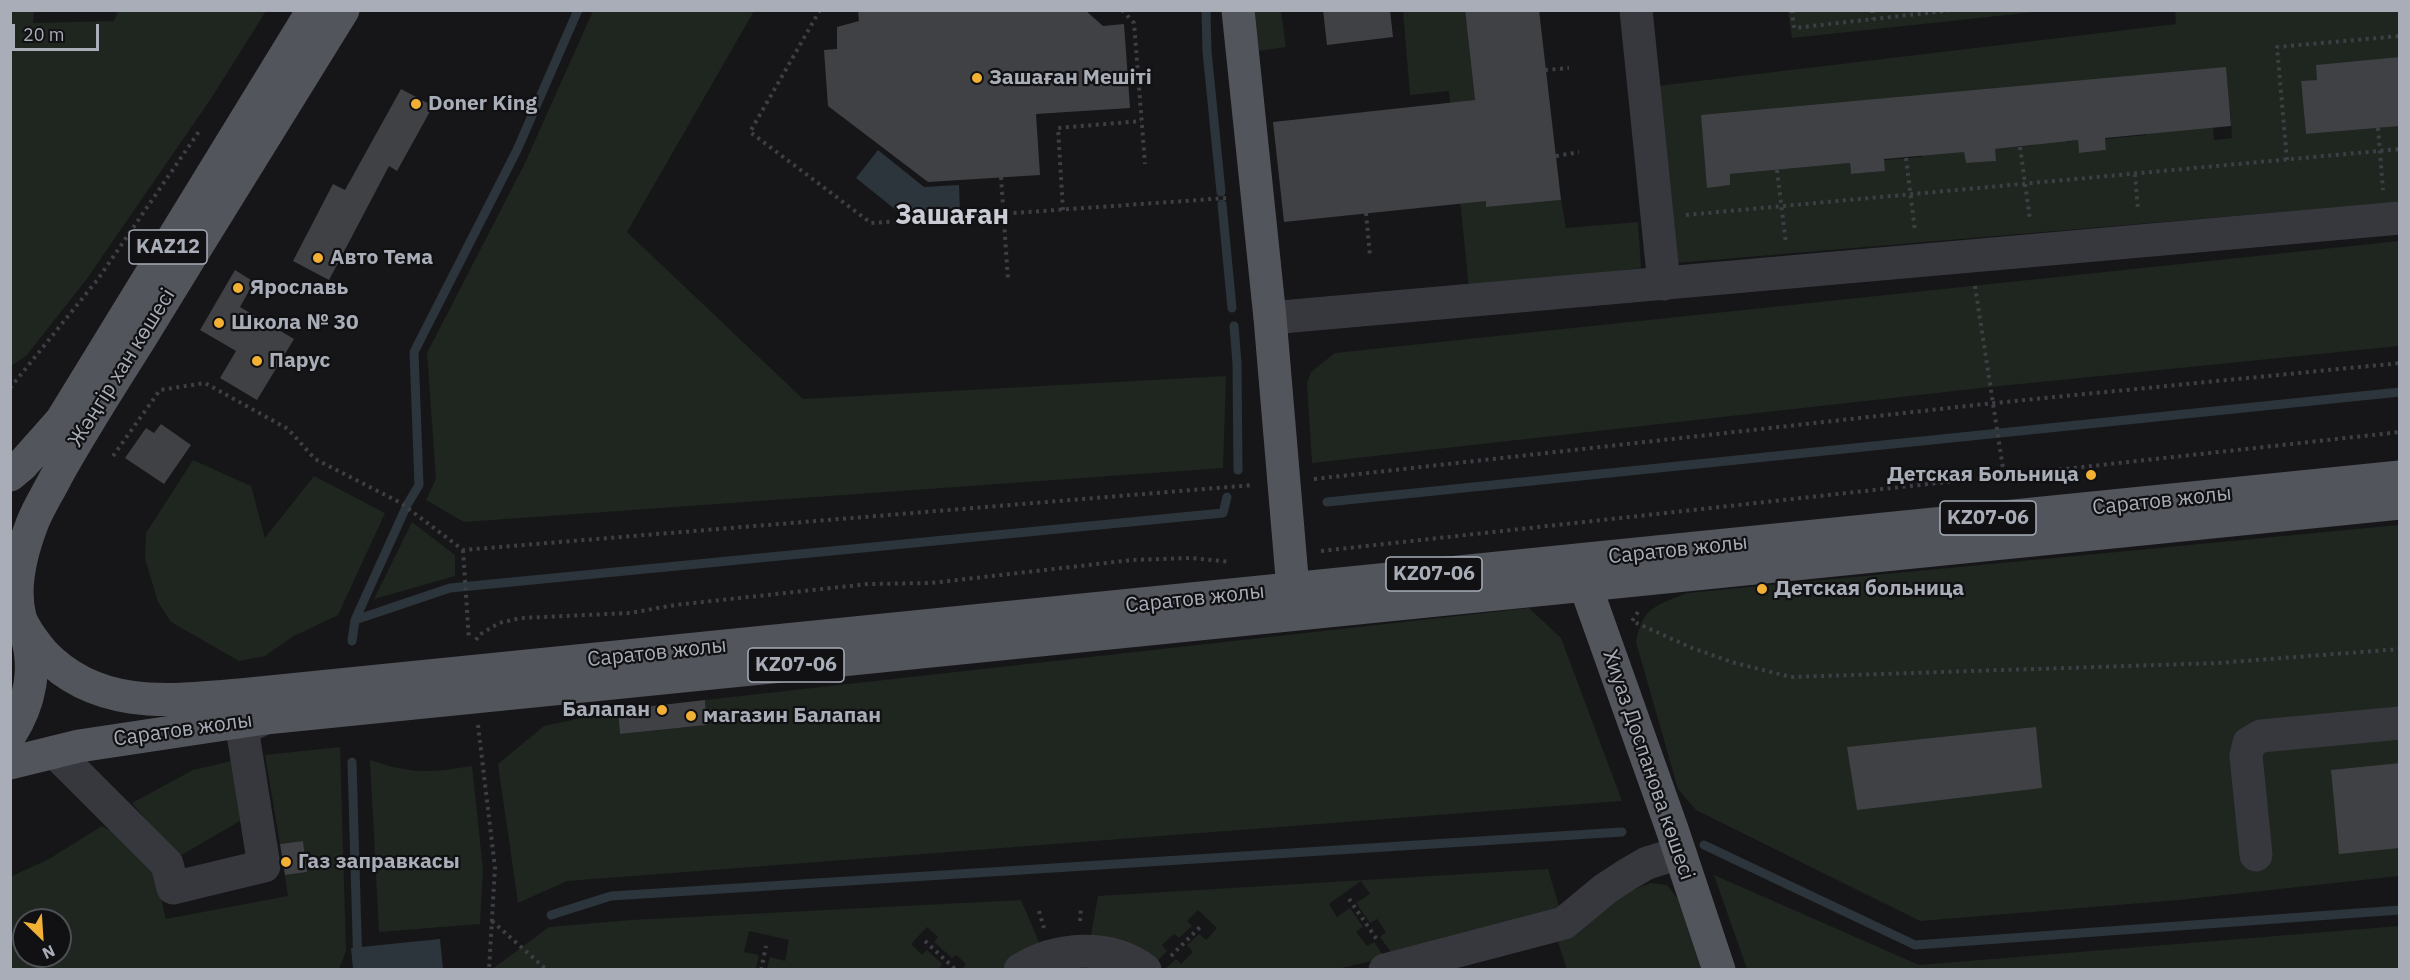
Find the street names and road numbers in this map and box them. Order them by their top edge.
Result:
road number: KAZ12 [129,230,207,264]
street label: Жәңгір хан көшесі [63,284,181,452]
street label: Саратов жолы [2091,481,2233,521]
road number: KZ07-06 [1940,501,2036,535]
street label: Саратов жолы [1607,530,1749,570]
road number: KZ07-06 [1386,557,1482,591]
street label: Саратов жолы [1124,579,1266,619]
street label: Саратов жолы [586,633,728,673]
street label: Хиуаз Доспанова көшесі [1597,647,1699,883]
road number: KZ07-06 [748,648,844,682]
street label: Саратов жолы [112,708,254,752]

